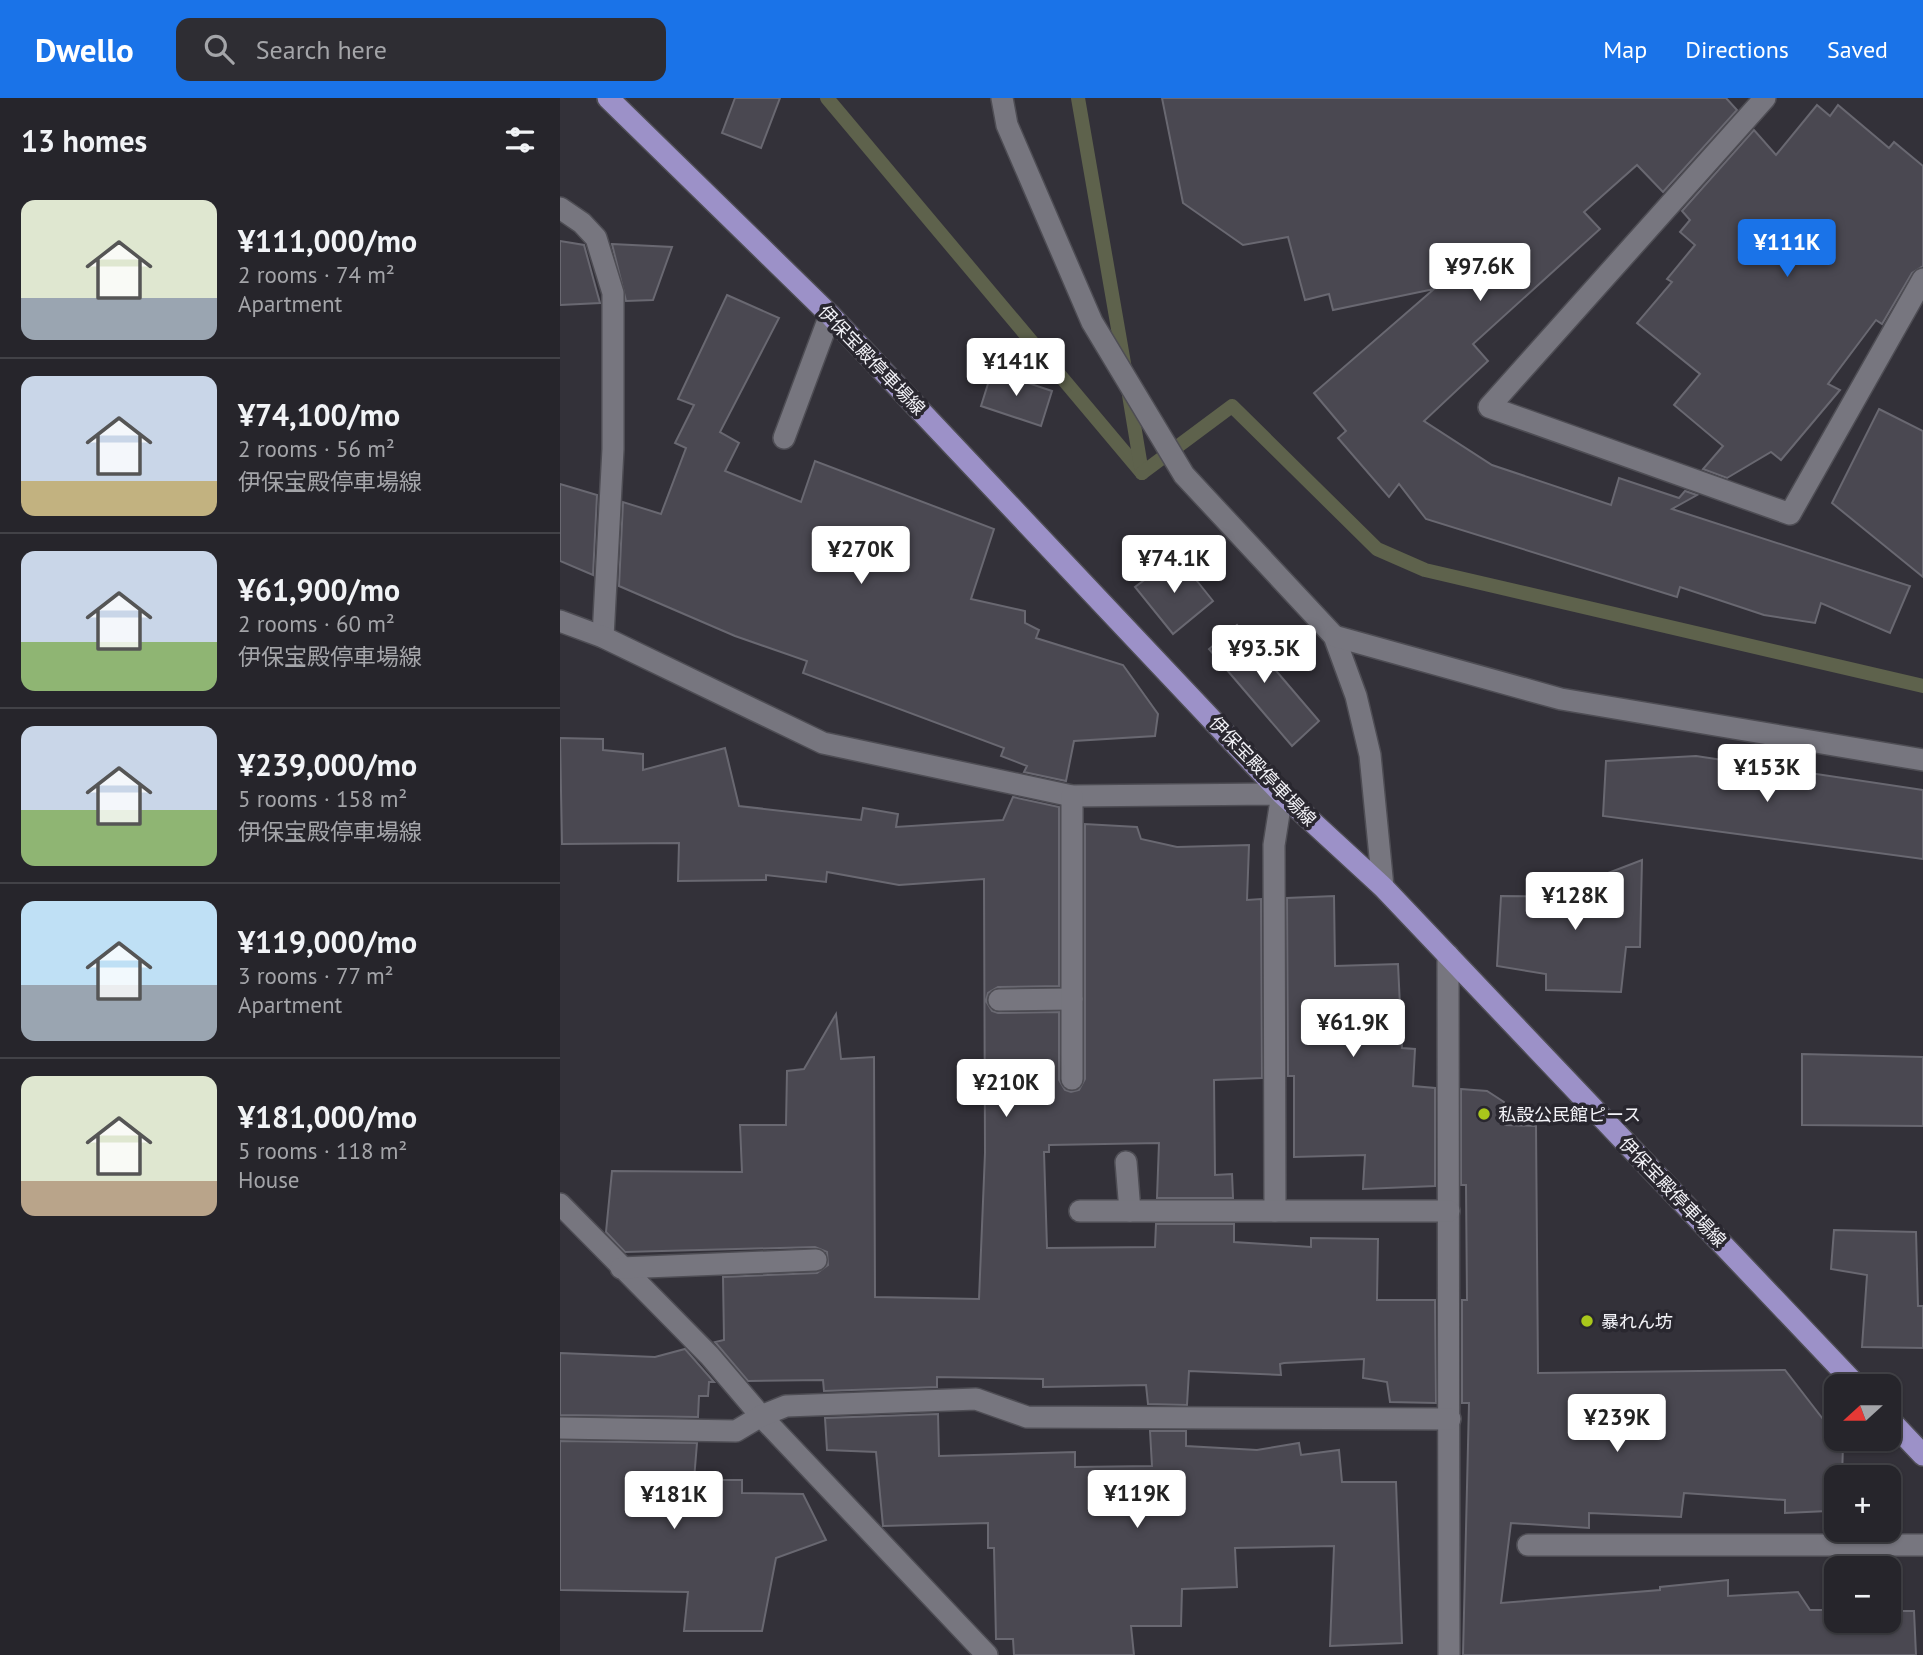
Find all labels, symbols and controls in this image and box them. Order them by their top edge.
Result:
search box [176,18,666,81]
text: Dwello [35,28,134,71]
icon: search [200,30,238,68]
text: Search here [256,33,387,66]
text: Map [1603,34,1647,65]
text: Directions [1685,34,1789,65]
text: Saved [1827,34,1888,65]
text: 13 homes [21,121,147,160]
icon: filters [501,121,539,159]
pin: ¥111K [1738,220,1836,279]
text: ¥111,000/mo [238,221,417,260]
text: ¥111K [1754,227,1820,256]
icon: home [77,228,161,312]
pin: ¥97.6K [1423,244,1537,303]
text: ¥97.6K [1445,251,1515,280]
text: 2 rooms · 74 m² [238,260,395,289]
text: Apartment [238,289,342,318]
street label: 伊保宝殿停車場線 [814,300,930,420]
pin: ¥141K [967,338,1065,398]
text: ¥141K [983,346,1049,375]
text: ¥74,100/mo [238,395,400,434]
icon: home [77,404,161,488]
text: 2 rooms · 56 m² [238,434,395,463]
text: 伊保宝殿停車場線 [238,467,422,496]
pin: ¥270K [812,526,910,586]
text: ¥270K [828,534,894,563]
pin: ¥74.1K [1117,536,1231,595]
text: ¥74.1K [1138,543,1210,572]
text: ¥61,900/mo [238,570,400,609]
icon: home [77,579,161,663]
text: 2 rooms · 60 m² [238,609,395,638]
pin: ¥93.5K [1207,626,1321,685]
text: ¥93.5K [1228,633,1300,662]
text: 伊保宝殿停車場線 [238,642,422,671]
street label: 伊保宝殿停車場線 [1205,711,1321,831]
pin: ¥153K [1718,744,1816,804]
text: ¥239,000/mo [238,745,417,784]
text: ¥153K [1734,752,1800,781]
icon: home [77,754,161,838]
text: 5 rooms · 158 m² [238,784,407,813]
text: 伊保宝殿停車場線 [238,817,422,846]
pin: ¥128K [1526,872,1624,932]
text: ¥128K [1542,880,1608,909]
text: ¥119,000/mo [238,922,417,961]
icon: home [77,929,161,1013]
text: 3 rooms · 77 m² [238,961,394,990]
text: Apartment [238,990,342,1019]
pin: ¥61.9K [1296,1000,1410,1059]
text: ¥61.9K [1317,1007,1389,1036]
pin: ¥210K [957,1060,1055,1119]
text: ¥210K [973,1067,1039,1096]
text: ¥181,000/mo [238,1097,417,1136]
place label: 私設公民館ピース [1498,1103,1641,1126]
icon: home [77,1104,161,1188]
marker: 私設公民館ピース [1476,1106,1492,1122]
street label: 伊保宝殿停車場線 [1615,1132,1731,1252]
text: 5 rooms · 118 m² [238,1136,407,1165]
text: House [238,1165,300,1194]
place label: 暴れん坊 [1601,1310,1673,1333]
marker: 暴れん坊 [1579,1313,1595,1329]
north arrow [1824,1374,1900,1451]
map controls [1824,1374,1901,1633]
pin: ¥239K [1568,1394,1666,1454]
text: ¥239K [1584,1402,1650,1431]
button: + [1824,1465,1901,1542]
pin: ¥119K [1088,1470,1186,1530]
pin: ¥181K [625,1472,723,1531]
text: ¥119K [1104,1478,1170,1507]
text: ¥181K [641,1479,707,1508]
button: − [1824,1556,1901,1633]

